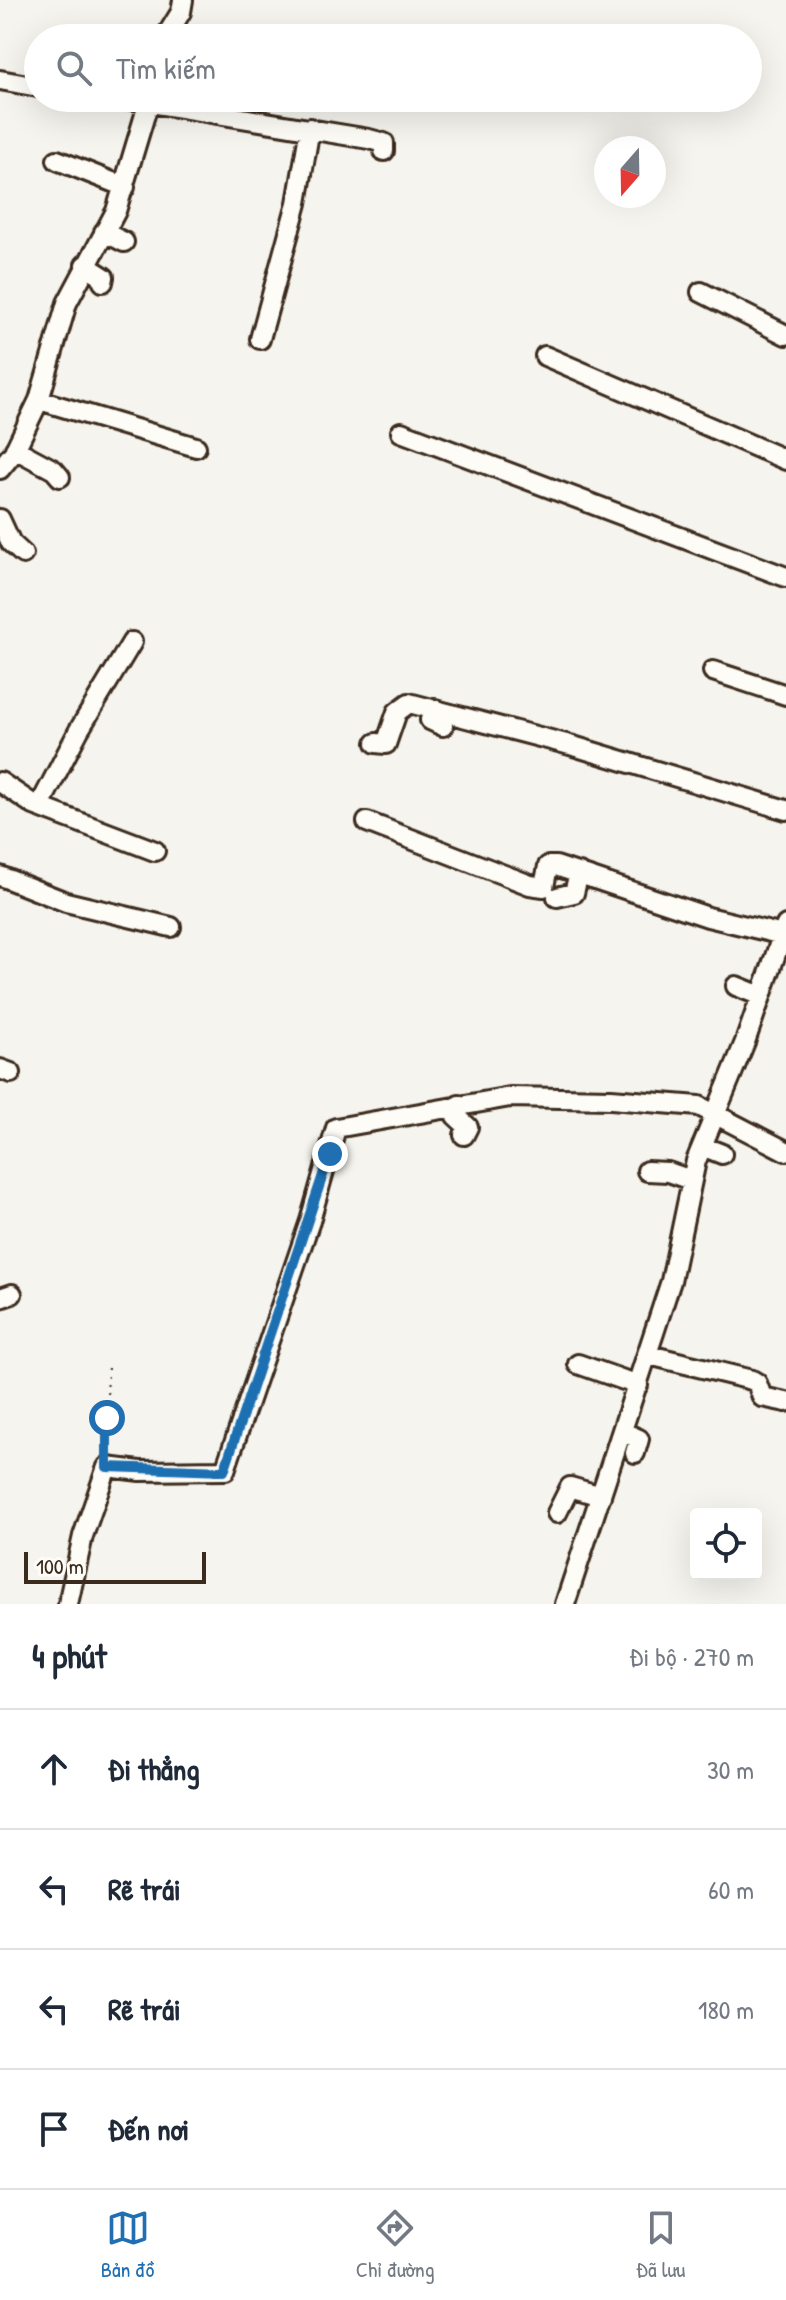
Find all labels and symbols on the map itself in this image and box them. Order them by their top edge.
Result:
north arrow [594,136,666,208]
route end [312,1136,348,1172]
route start [89,1400,125,1436]
scale bar [24,1548,206,1584]

